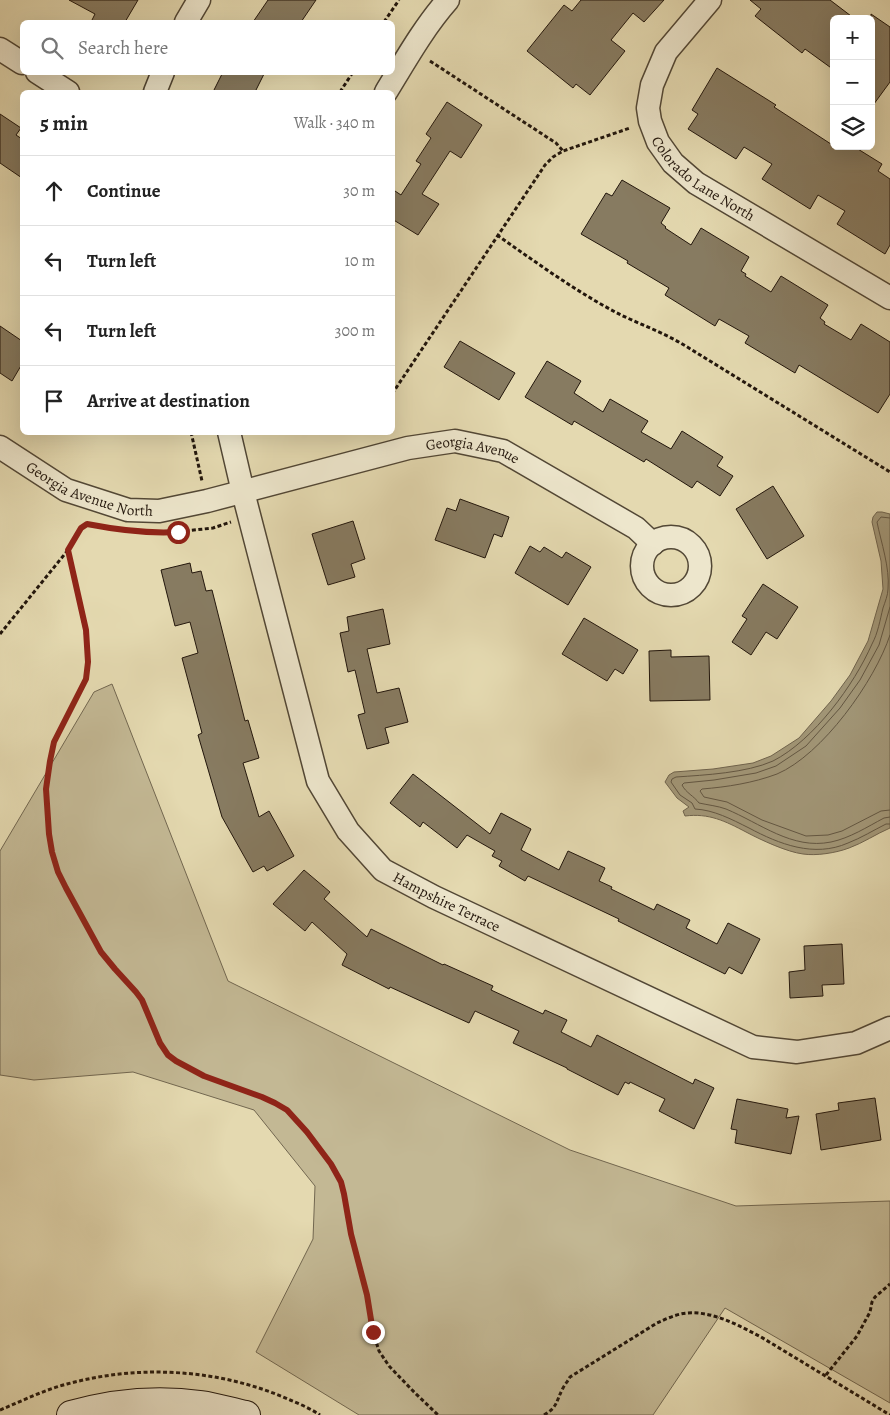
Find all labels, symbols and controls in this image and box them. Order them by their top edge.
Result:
map controls [830,15,875,150]
button: + [830,15,875,60]
search box [20,20,395,75]
icon: search [38,34,66,62]
text: Search here [78,35,168,61]
button: − [830,60,875,105]
button: layers [830,105,875,150]
text: 5 min [40,109,88,137]
text: Walk · 340 m [294,112,375,134]
street label: Colorado Lane North [647,134,759,226]
icon: ahead [40,177,68,205]
text: Continue [87,178,161,204]
text: 30 m [343,180,375,202]
icon: left [40,247,68,275]
text: Turn left [87,248,156,274]
text: 10 m [345,250,375,272]
icon: left [40,317,68,345]
text: Turn left [87,318,156,344]
text: 300 m [335,320,375,342]
icon: arrive [40,387,68,415]
text: Arrive at destination [87,388,250,414]
street label: Georgia Avenue [424,431,524,469]
street label: Georgia Avenue North [22,457,153,521]
route start [167,521,190,544]
street label: Hampshire Terrace [389,867,504,937]
route end [362,1321,385,1344]

